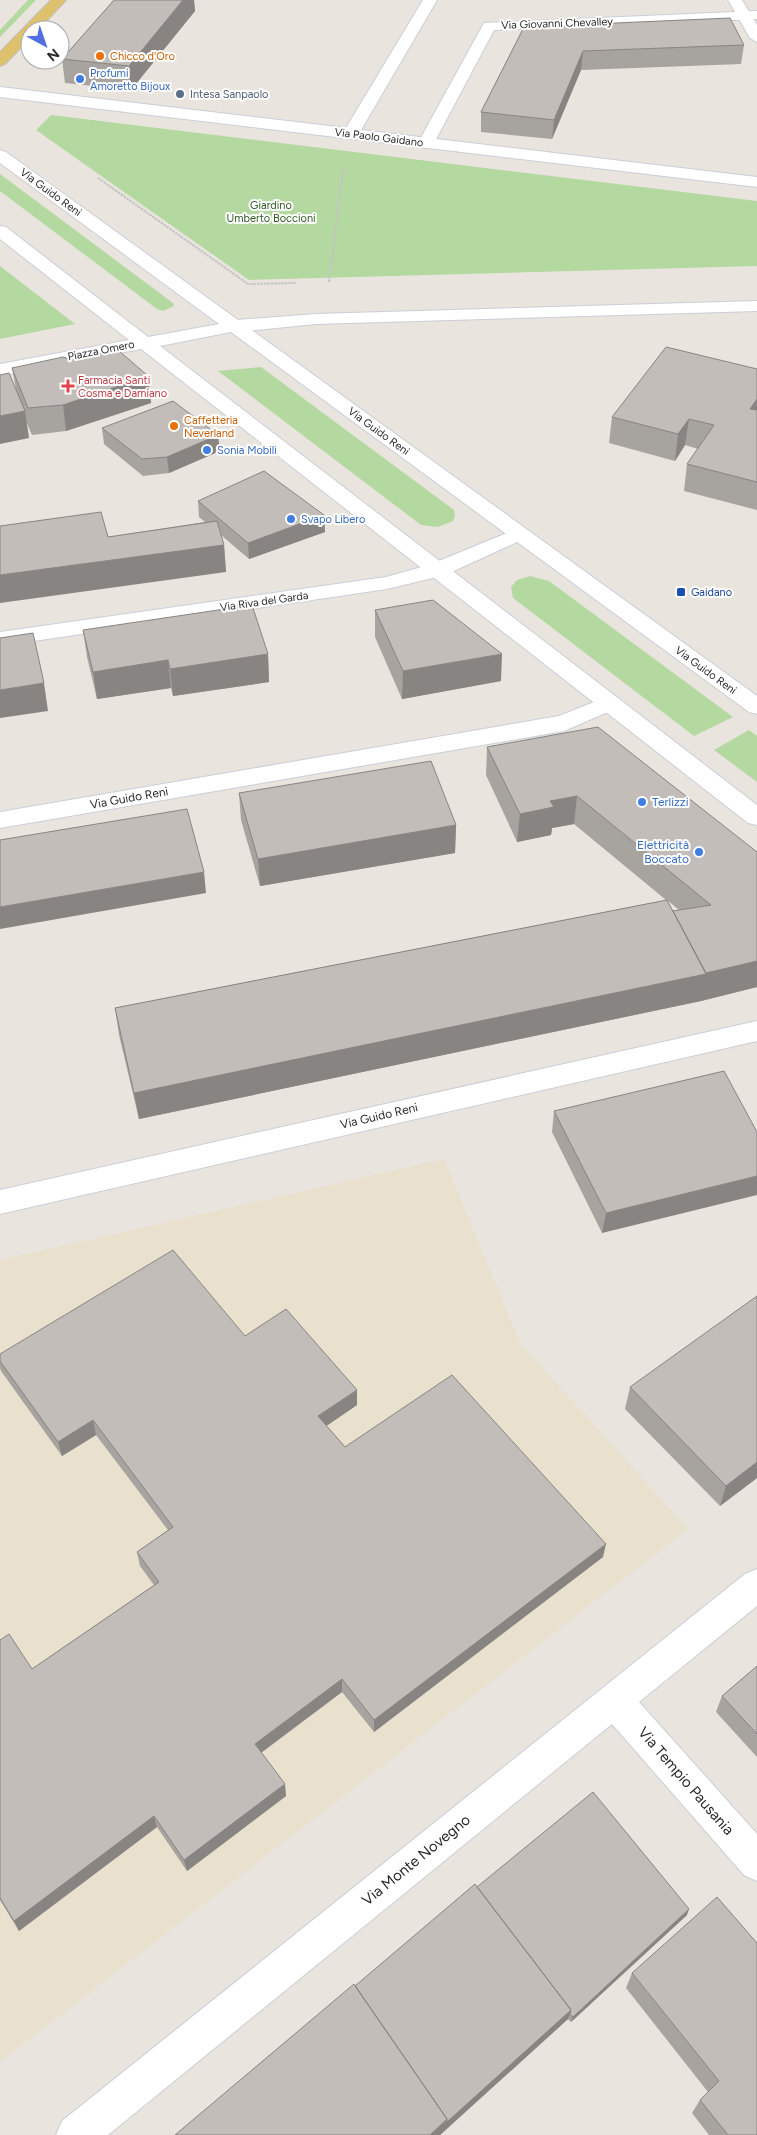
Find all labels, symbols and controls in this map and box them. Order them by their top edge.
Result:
street label: Via Giovanni Chevalley [501,15,613,32]
north arrow [20,20,70,70]
text: N [43,45,63,65]
marker: Chicco d'Oro [94,50,106,62]
place label: Chicco d'Oro [110,50,175,63]
place label: Profumi Amoretto Bijoux [90,67,171,93]
marker: Profumi Amoretto Bijoux [74,73,86,85]
marker: Intesa Sanpaolo [174,88,186,100]
place label: Intesa Sanpaolo [190,88,269,101]
street label: Via Paolo Gaidano [334,126,424,149]
street label: Via Guido Reni [17,166,84,219]
park label: Giardino Umberto Boccioni [226,199,316,225]
street label: Piazza Omero [67,338,136,363]
place label: Farmacia Santi Cosma e Damiano [78,374,167,400]
marker: Farmacia Santi Cosma e Damiano [62,380,74,392]
street label: Via Guido Reni [345,405,412,458]
place label: Caffetteria Neverland [184,414,238,440]
marker: Caffetteria Neverland [168,420,180,432]
marker: Sonia Mobili [201,444,213,456]
place label: Sonia Mobili [217,444,277,457]
marker: Svapo Libero [285,513,297,525]
place label: Svapo Libero [301,513,365,526]
marker: Gaidano [675,586,687,598]
place label: Gaidano [691,586,732,599]
street label: Via Riva del Garda [219,589,309,614]
street label: Via Guido Reni [672,644,739,697]
street label: Via Guido Reni [89,784,169,812]
place label: Terlizzi [652,795,688,809]
marker: Terlizzi [636,796,648,808]
place label: Elettricità Boccato [637,838,689,866]
marker: Elettricità Boccato [693,846,705,858]
street label: Via Guido Reni [339,1100,419,1132]
street label: Via Tempio Pausania [634,1723,738,1839]
street label: Via Monte Novegno [358,1811,474,1909]

